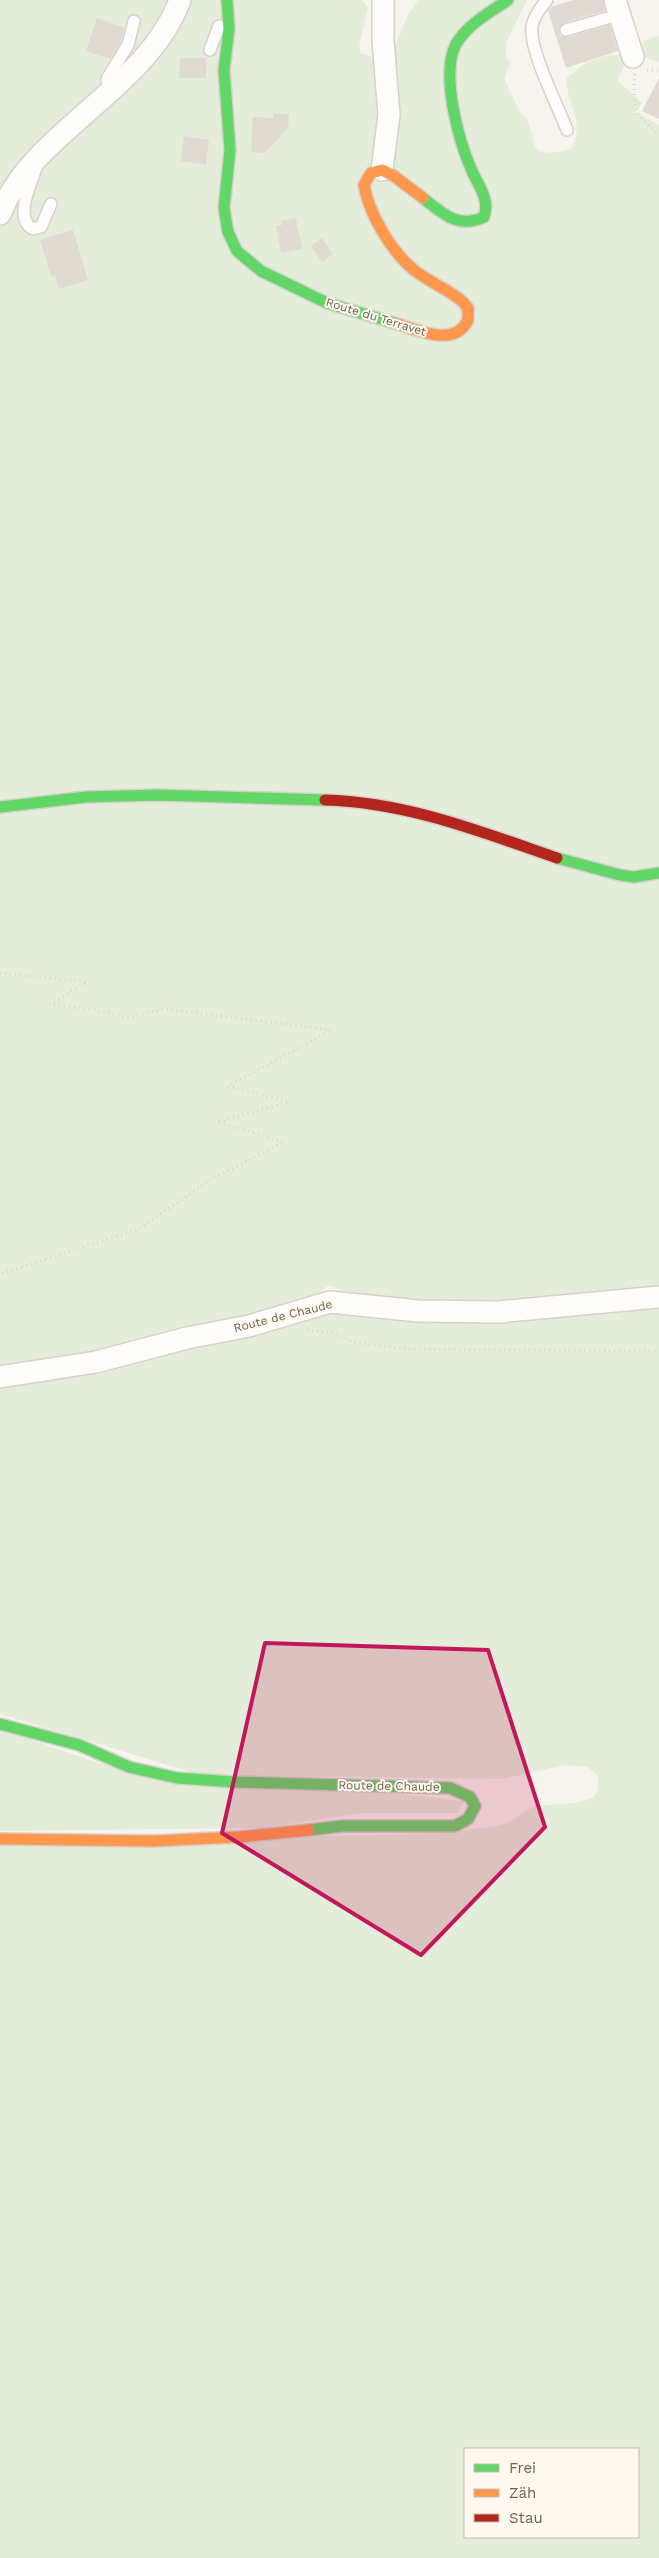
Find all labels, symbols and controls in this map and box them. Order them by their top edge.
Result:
street label: Route du Terravet [324,295,428,339]
street label: Route de Chaude [232,1297,334,1335]
street label: Route de Chaude [338,1778,440,1794]
legend [464,2448,639,2538]
text: Frei [509,2459,536,2477]
text: Zäh [509,2484,536,2502]
text: Stau [509,2509,543,2527]

